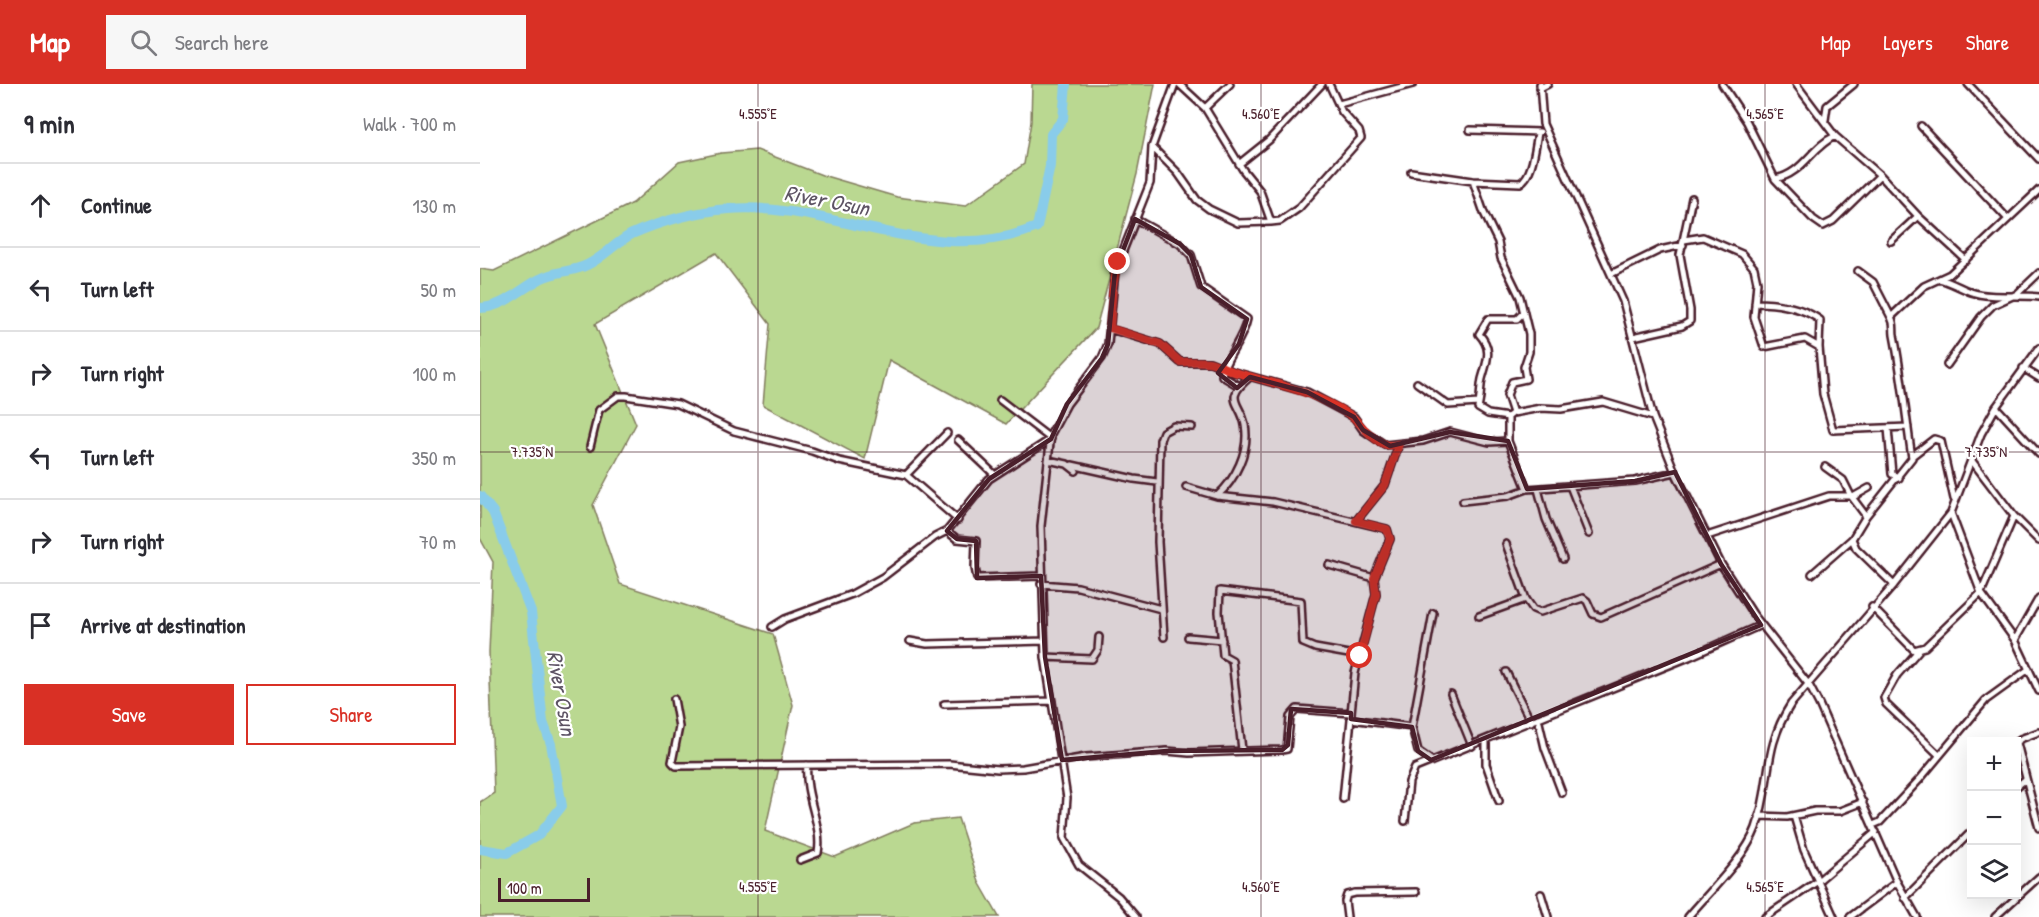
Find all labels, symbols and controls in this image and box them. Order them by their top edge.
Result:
search box [106,15,526,69]
text: Map [30,23,70,61]
icon: search [127,26,160,59]
text: Search here [175,27,269,57]
text: Map [1821,28,1850,57]
text: Layers [1883,28,1933,57]
text: Share [1966,28,2009,57]
text: 4.555°E [739,103,777,124]
text: 4.560°E [1242,103,1280,124]
text: 4.565°E [1746,103,1784,124]
text: 9 min [24,106,75,141]
text: Walk · 700 m [363,110,456,137]
water label: River Osun [782,177,874,223]
icon: ahead [24,189,57,222]
text: Continue [81,190,152,220]
text: 130 m [413,192,456,219]
route end [1104,248,1130,274]
icon: left [24,273,57,306]
text: Turn left [81,274,154,304]
text: 50 m [420,276,456,303]
icon: right [24,357,57,390]
text: Turn right [81,358,164,388]
text: 100 m [413,360,456,387]
icon: left [24,441,57,474]
text: 7.735°N [511,441,553,462]
text: 7.735°N [1965,441,2007,462]
text: Turn left [81,442,154,472]
text: 350 m [411,444,456,471]
icon: right [24,525,57,558]
text: Turn right [81,526,164,556]
text: 70 m [419,528,456,555]
icon: arrive [24,609,57,642]
text: Arrive at destination [81,610,246,640]
route start [1346,642,1372,668]
water label: River Osun [540,648,585,740]
button: Save [24,684,234,745]
button: Share [246,684,456,745]
map controls [1967,737,2021,899]
button: + [1967,737,2021,791]
button: − [1967,791,2021,845]
button: layers [1967,845,2021,899]
scale bar [498,875,590,902]
text: 4.555°E [739,876,777,897]
text: 4.560°E [1242,876,1280,897]
text: 4.565°E [1746,876,1784,897]
text: 100 m [507,877,542,899]

